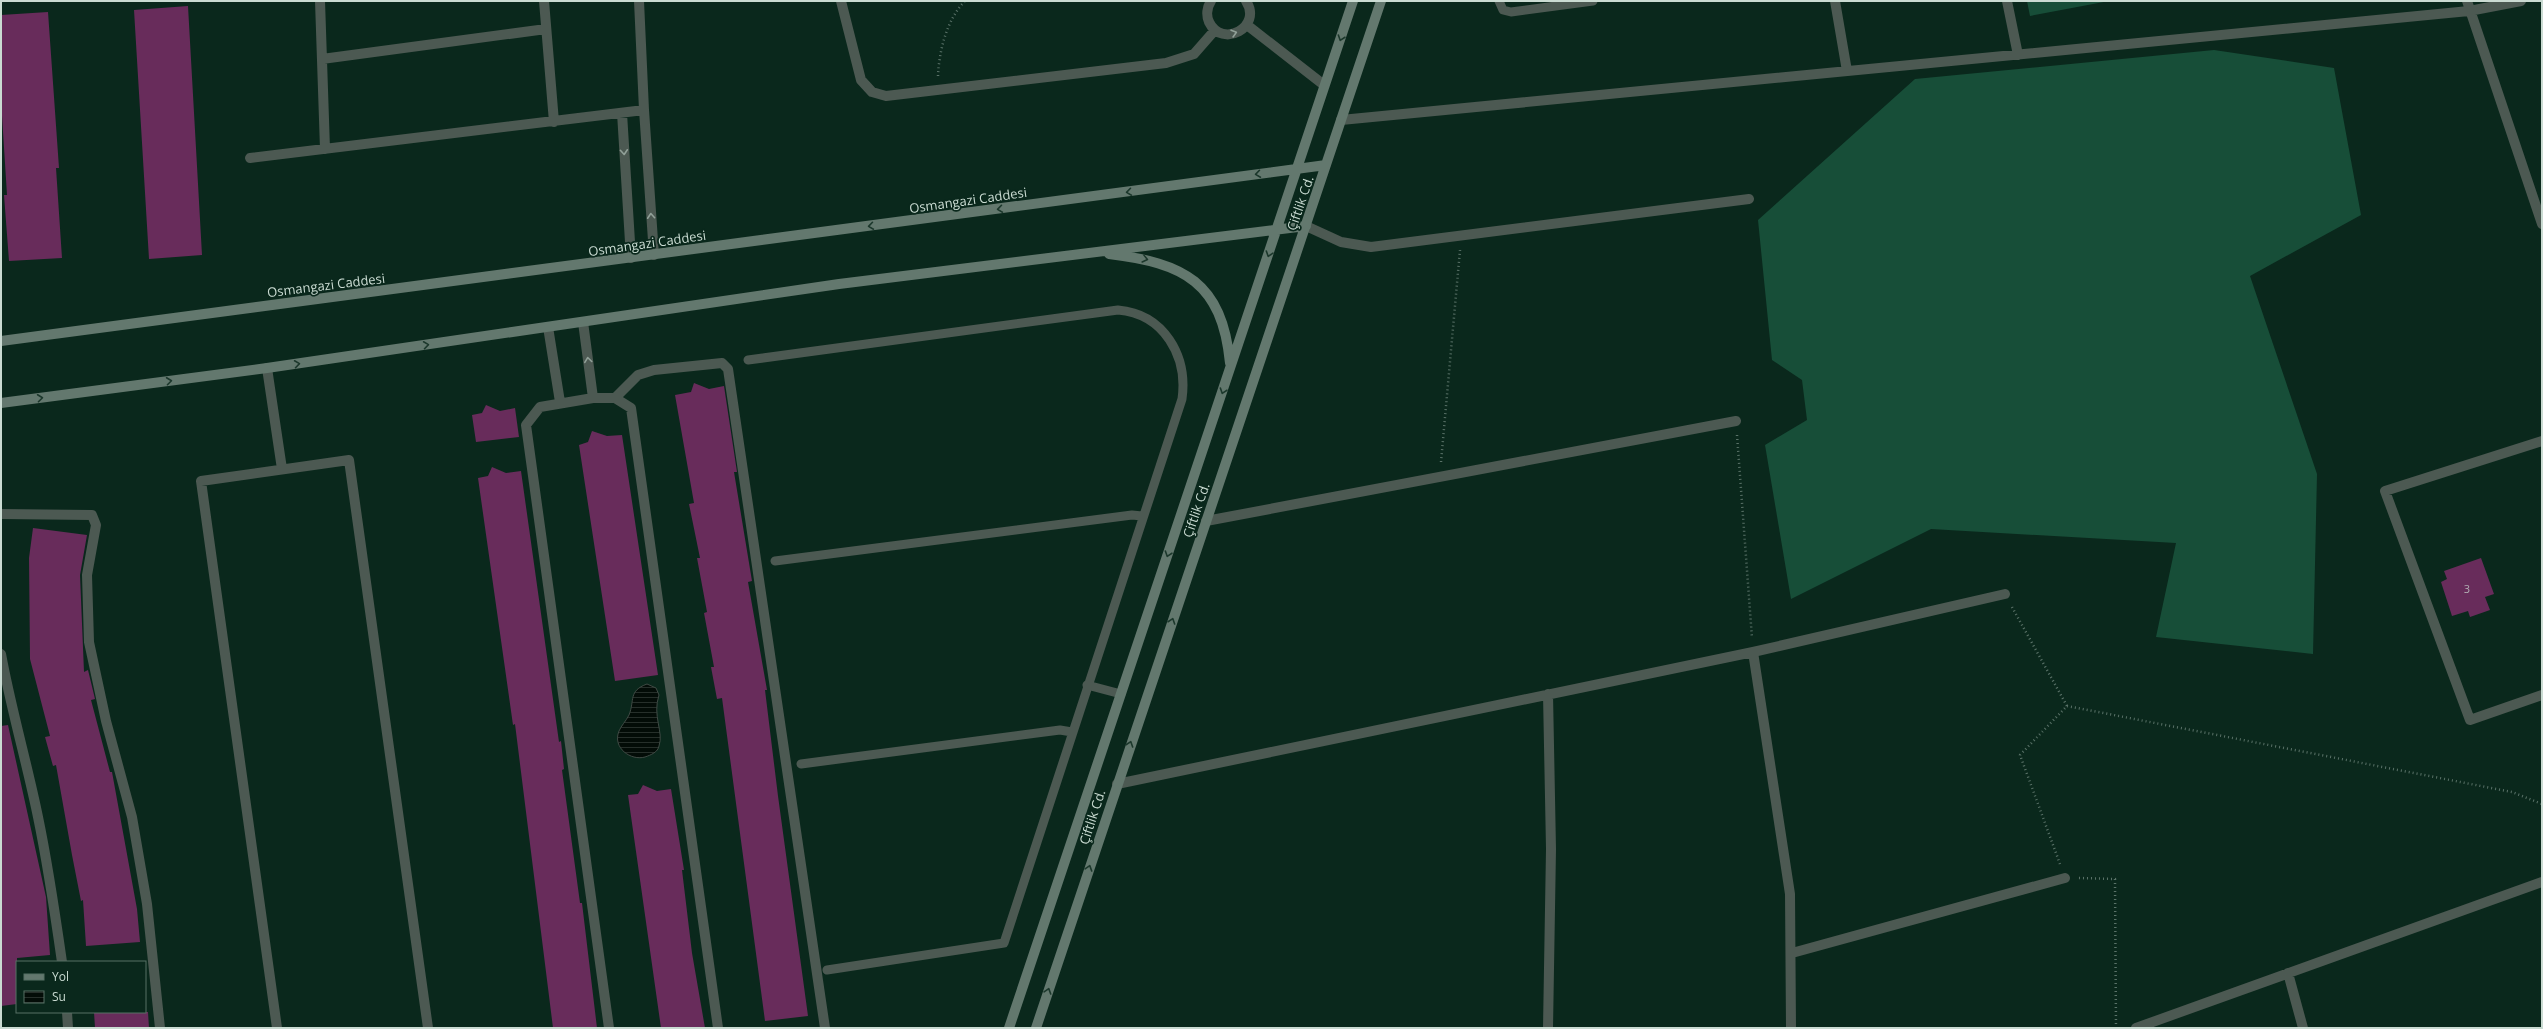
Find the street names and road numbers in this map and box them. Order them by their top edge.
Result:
street label: Çiftlik Cd. [1282,173,1318,233]
street label: Osmangazi Caddesi [908,183,1028,217]
street label: Osmangazi Caddesi [587,226,707,260]
street label: Osmangazi Caddesi [266,269,386,301]
street label: Çiftlik Cd. [1178,480,1214,540]
street label: Çiftlik Cd. [1075,787,1109,847]

